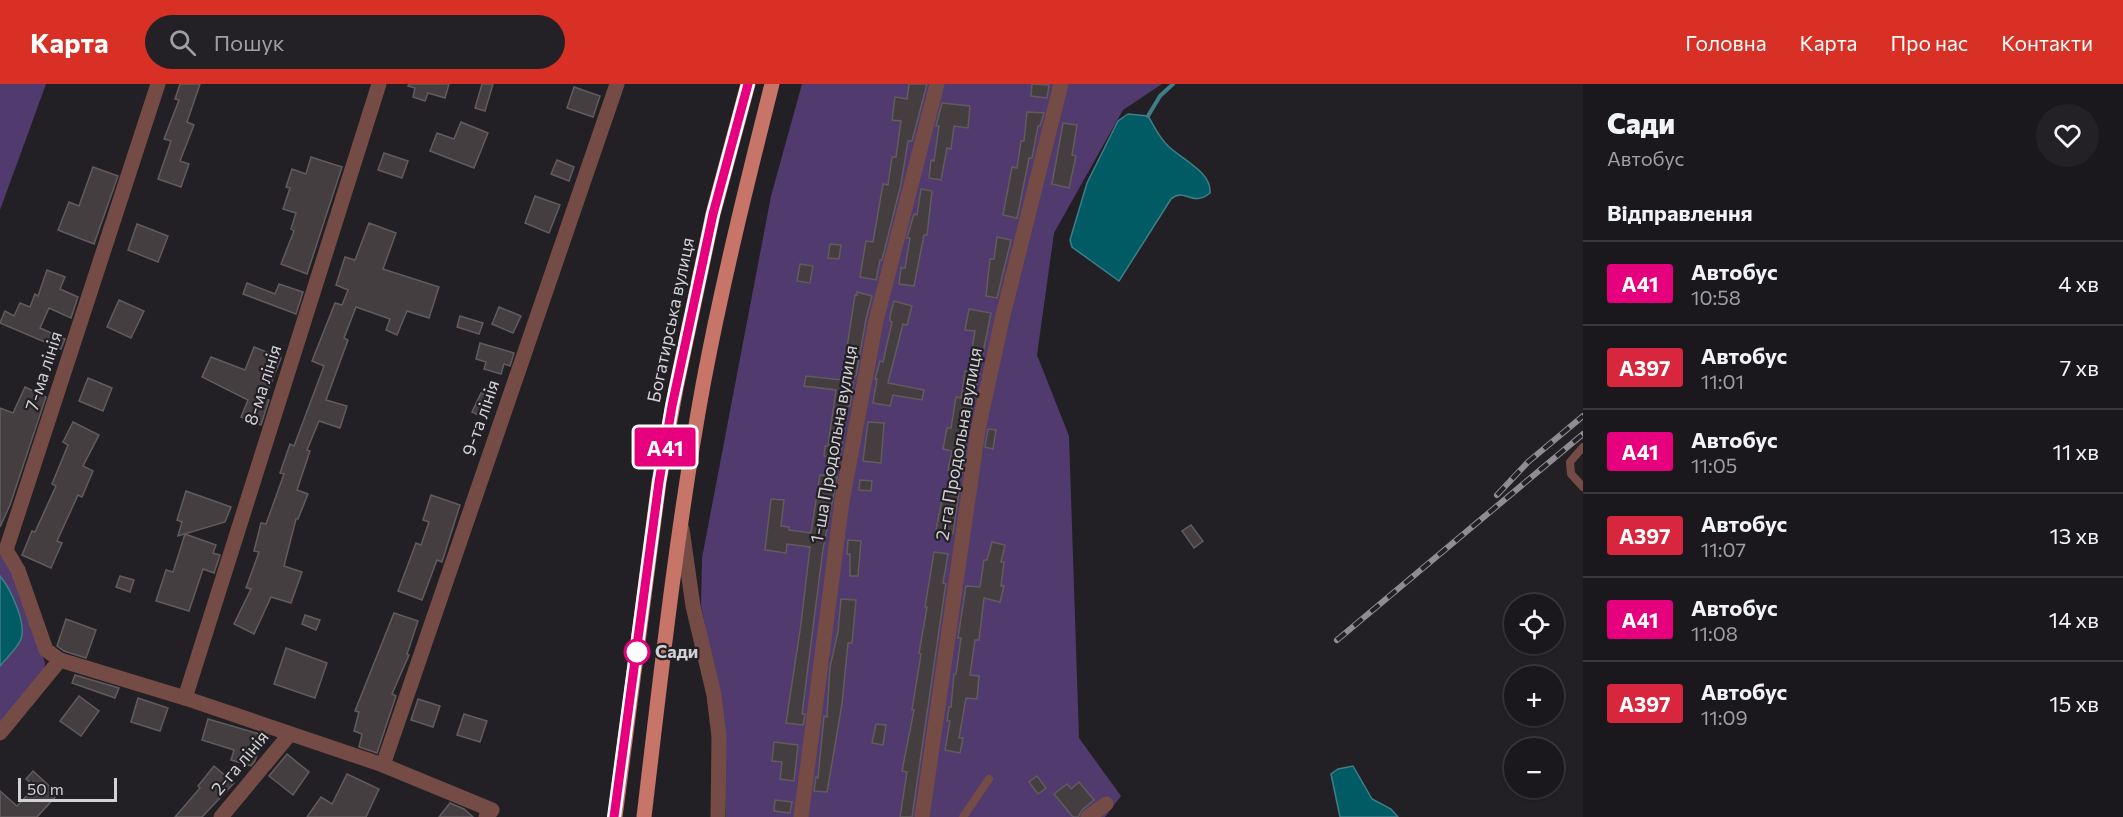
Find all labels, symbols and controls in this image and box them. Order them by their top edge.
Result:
search box [145,15,565,69]
text: Карта [30,25,109,59]
icon: search [166,26,199,59]
text: Пошук [214,29,285,56]
text: Головна [1685,30,1767,55]
text: Карта [1800,30,1857,55]
text: Про нас [1890,30,1968,55]
text: Контакти [2001,30,2093,55]
button: heart [2036,104,2099,167]
text: Сади [1607,106,1675,140]
text: Автобус [1607,146,1684,170]
text: Відправлення [1607,199,1753,226]
street label: Богатирська вулиця [642,235,698,404]
text: Автобус [1691,258,1778,285]
text: 4 хв [2058,270,2099,297]
text: A41 [1622,271,1658,296]
text: 10:58 [1691,285,1741,309]
street label: 7-ма лінія [20,328,66,413]
street label: 8-ма лінія [239,342,285,428]
text: Автобус [1701,342,1787,369]
street label: 1-ша Продольна вулиця [805,343,861,544]
street label: 2-га Продольна вулиця [930,346,986,542]
text: 7 хв [2060,354,2099,381]
text: А397 [1619,355,1671,380]
text: 11:01 [1701,369,1744,393]
street label: 9-та лінія [457,377,503,459]
text: Автобус [1691,426,1778,453]
line badge: A41 [630,428,700,466]
text: A41 [647,435,683,460]
text: 11 хв [2053,438,2099,465]
text: A41 [1622,439,1658,464]
text: 11:05 [1691,453,1737,477]
text: Автобус [1701,510,1787,537]
text: 13 хв [2049,522,2099,549]
text: А397 [1619,523,1671,548]
text: 11:07 [1701,537,1746,561]
map controls [1504,594,1564,798]
button: locate [1504,594,1564,654]
text: Автобус [1691,594,1778,621]
text: 14 хв [2049,606,2099,633]
text: A41 [1622,607,1658,632]
text: 11:08 [1691,621,1738,645]
marker: Сади [624,639,650,665]
place label: Сади [655,640,698,662]
button: + [1504,666,1564,726]
text: Автобус [1701,678,1787,705]
text: 15 хв [2049,690,2099,717]
text: А397 [1619,691,1671,716]
text: 11:09 [1701,705,1748,729]
street label: 2-га лінія [206,726,273,799]
button: − [1504,738,1564,798]
scale bar [18,775,117,802]
text: 50 m [27,779,64,798]

